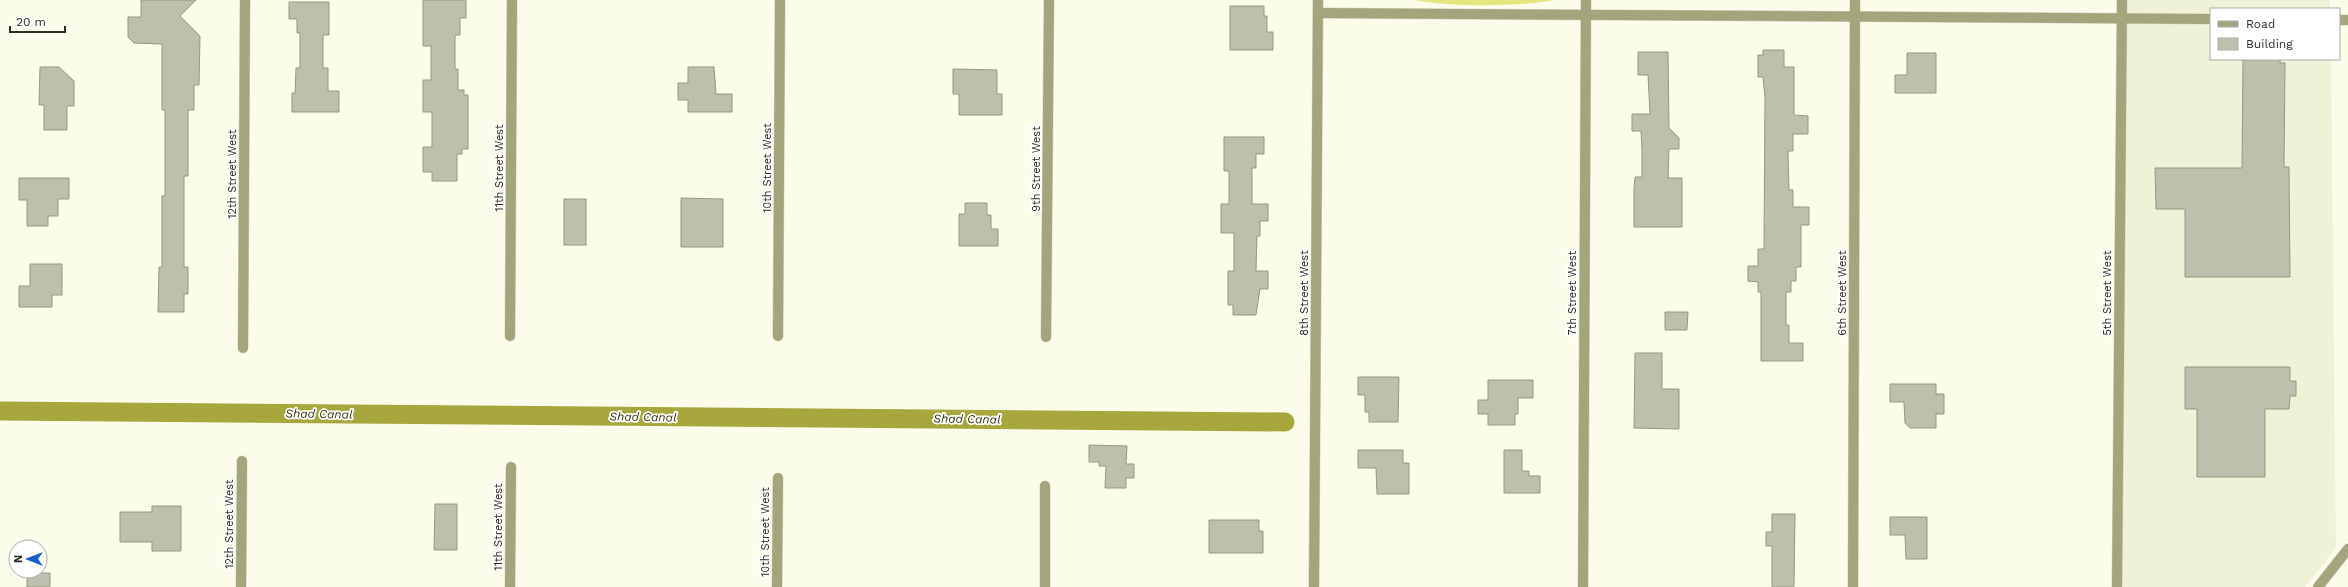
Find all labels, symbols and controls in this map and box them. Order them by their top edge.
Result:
scale bar [10,8,65,34]
legend [2210,8,2340,60]
text: 20 m [16,15,46,29]
text: Road [2246,17,2275,31]
text: Building [2246,37,2293,51]
street label: 10th Street West [761,123,774,213]
street label: 11th Street West [493,124,506,212]
street label: 9th Street West [1030,126,1043,212]
street label: 12th Street West [226,129,239,219]
street label: 8th Street West [1298,250,1311,336]
street label: 7th Street West [1566,250,1579,335]
street label: 6th Street West [1836,250,1849,336]
street label: 5th Street West [2101,250,2114,336]
water label: Shad Canal [285,406,353,422]
water label: Shad Canal [609,409,677,425]
water label: Shad Canal [933,411,1001,427]
street label: 12th Street West [223,479,236,569]
street label: 11th Street West [492,483,505,571]
street label: 10th Street West [759,487,772,577]
north arrow [8,539,48,579]
text: N [12,555,25,563]

